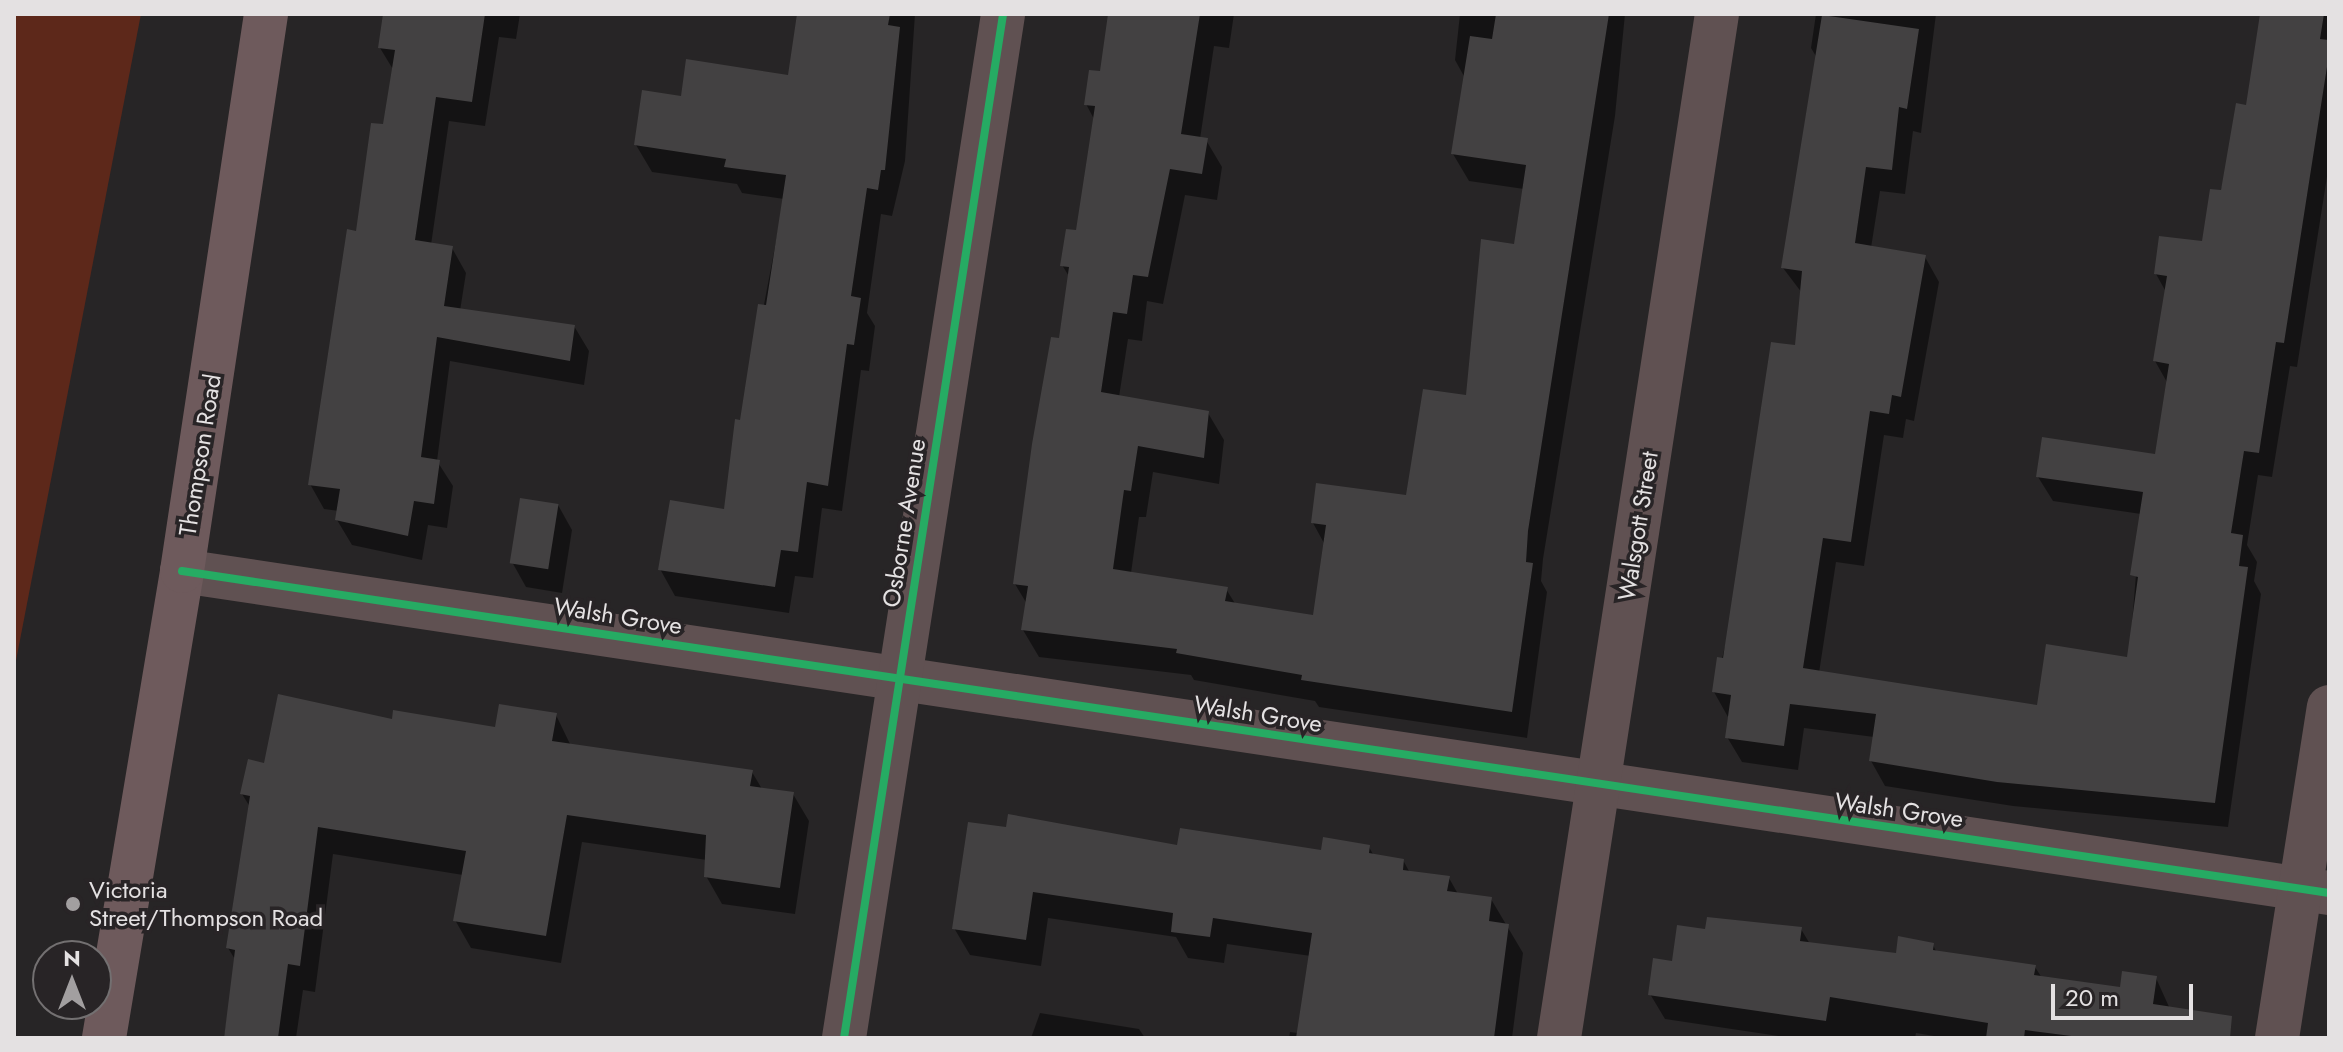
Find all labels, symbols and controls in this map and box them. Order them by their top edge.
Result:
street label: Thompson Road [173,372,227,538]
street label: Osborne Avenue [876,437,932,609]
street label: Walsgott Street [1612,449,1664,603]
street label: Walsh Grove [552,592,684,640]
street label: Walsh Grove [1192,690,1324,738]
street label: Walsh Grove [1833,787,1965,833]
place label: Victoria Street/Thompson Road [89,876,323,932]
marker: Victoria Street/Thompson Road [64,895,82,913]
north arrow [32,940,112,1020]
text: N [63,942,81,974]
scale bar [2055,968,2197,1018]
text: 20 m [2065,980,2119,1015]

